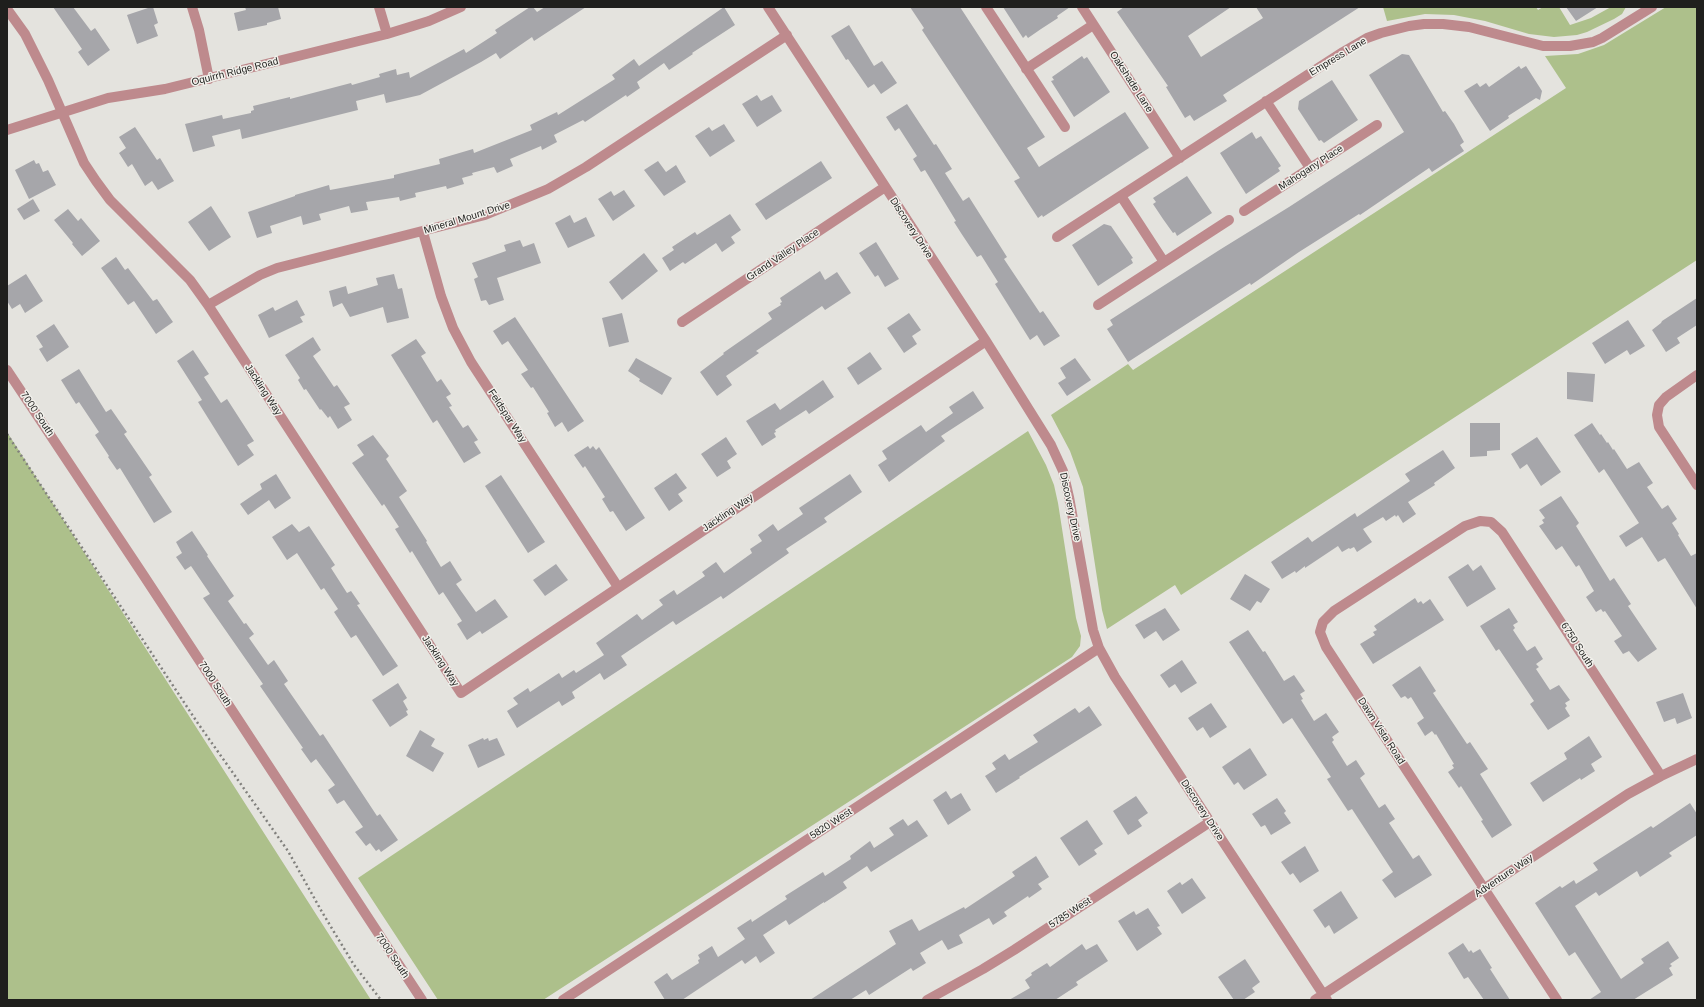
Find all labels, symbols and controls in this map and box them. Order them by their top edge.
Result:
street label: Empress Lane [1307,35,1369,79]
street label: Oakshade Lane [1107,49,1155,115]
street label: Oquirrh Ridge Road [190,55,280,89]
street label: Mahogany Place [1276,143,1346,193]
street label: Discovery Drive [887,195,935,261]
street label: Mineral Mount Drive [422,199,512,237]
street label: Grand Valley Place [744,226,822,284]
street label: Jackling Way [242,362,284,418]
street label: Feldspar Way [485,387,529,445]
street label: 7000 South [18,389,56,439]
street label: Discovery Drive [1057,472,1083,542]
street label: Jackling Way [700,492,756,534]
street label: 6750 South [1558,620,1596,670]
street label: Jackling Way [419,633,461,689]
street label: 7000 South [196,659,234,709]
street label: Dawn Vista Road [1355,695,1407,767]
street label: Discovery Drive [1178,777,1226,843]
street label: 5820 West [808,806,854,842]
street label: Adventure Way [1472,852,1536,900]
street label: 5785 West [1047,895,1093,931]
street label: 7000 South [373,931,411,981]

